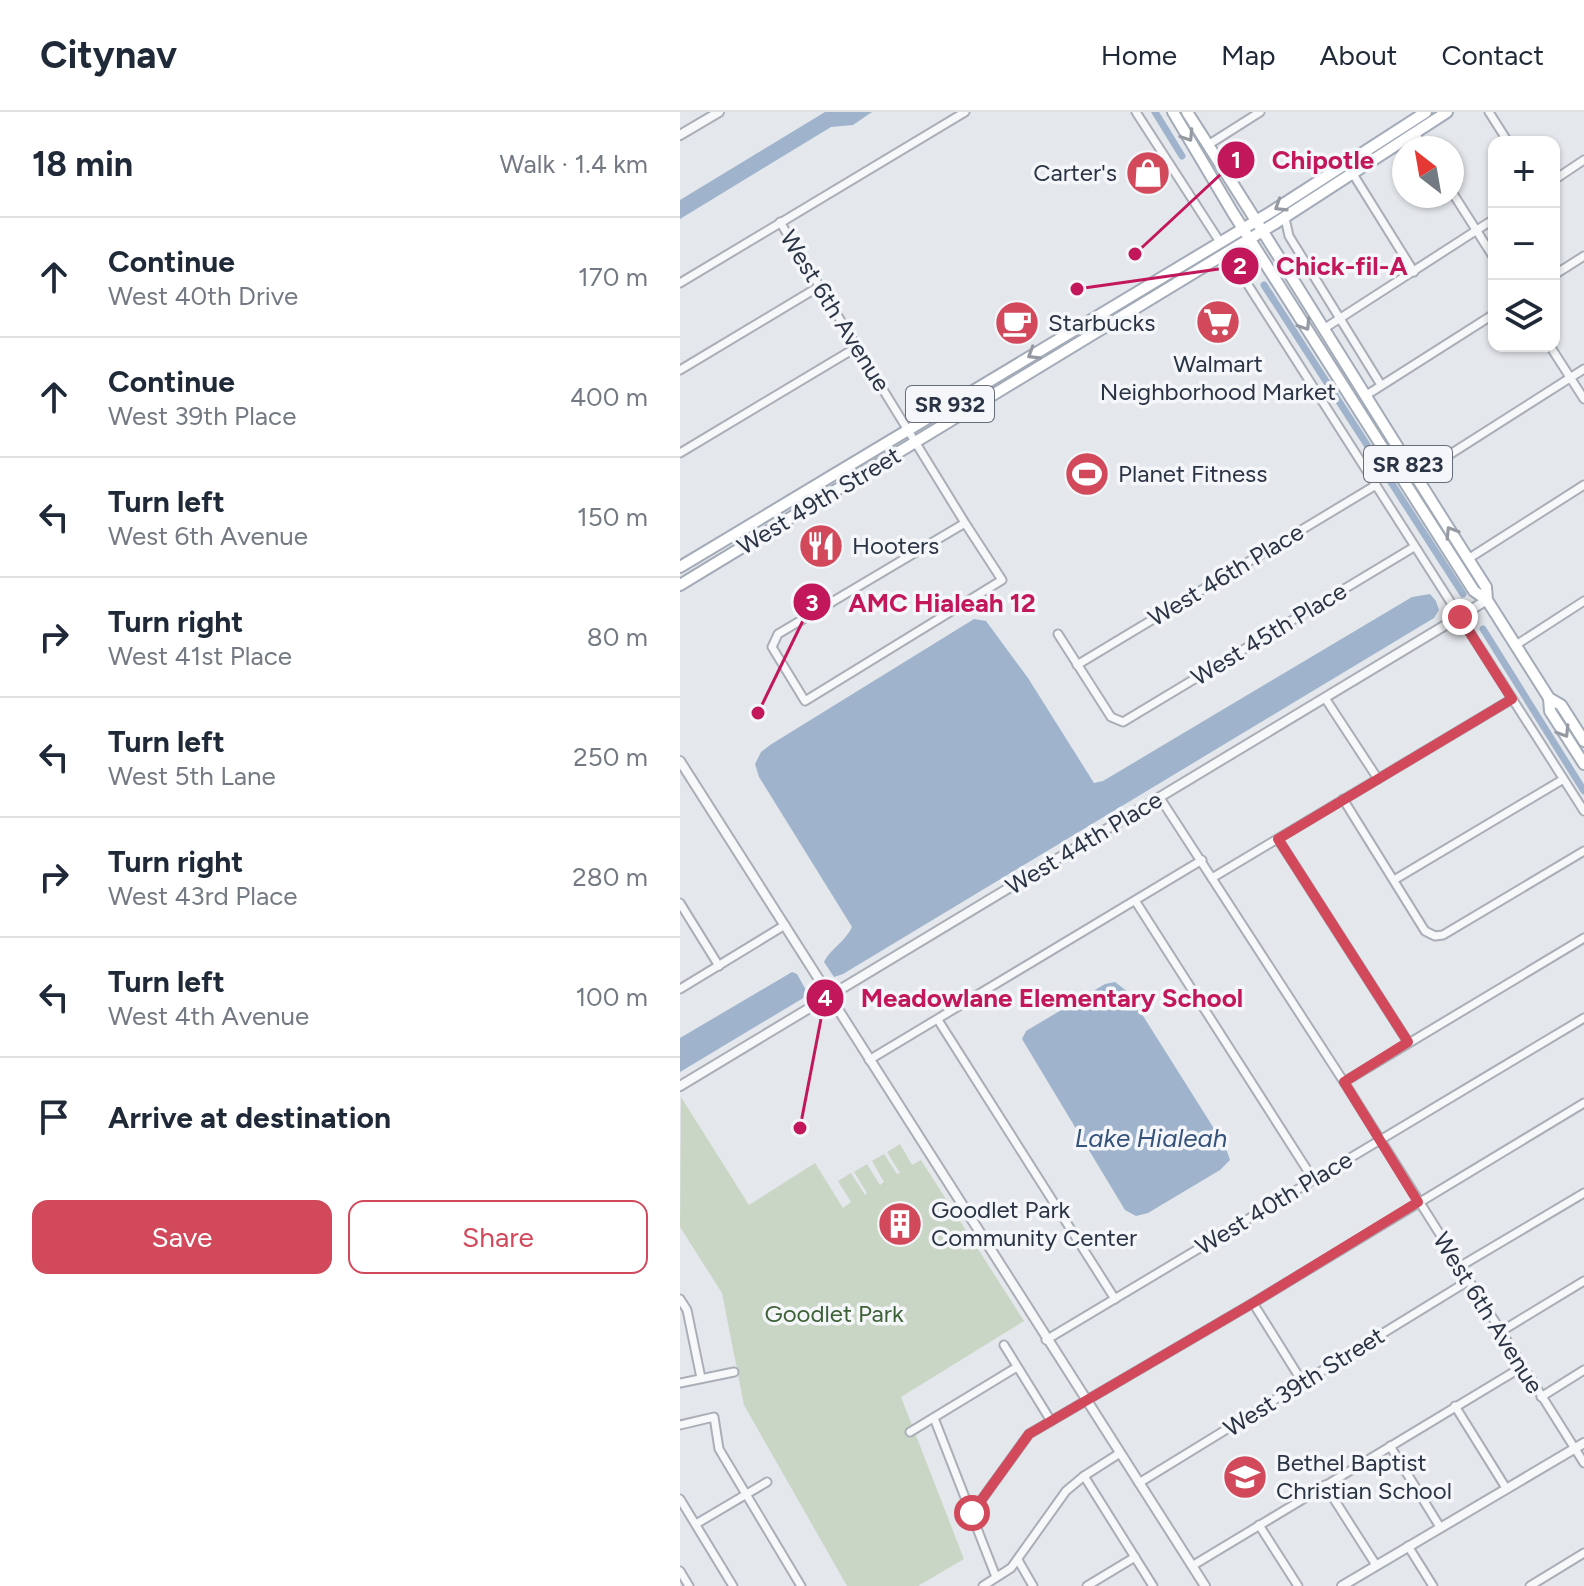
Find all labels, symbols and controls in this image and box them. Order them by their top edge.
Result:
text: Citynav [40,32,177,78]
text: Home [1101,38,1177,72]
text: Map [1221,38,1276,72]
text: About [1320,38,1397,72]
text: Contact [1441,38,1544,72]
one-way arrow [1179,128,1194,142]
callout: Chipotle [1216,135,1391,185]
north arrow [1392,136,1464,208]
map controls [1488,136,1560,352]
button: + [1488,136,1560,208]
text: 18 min [32,144,133,185]
text: Chipotle [1272,144,1374,176]
text: 1 [1231,145,1241,174]
text: Walk · 1.4 km [500,148,648,180]
shop icon: Carter's [1124,149,1172,197]
place label: Carter's [1033,158,1117,187]
one-way arrow [1275,196,1289,211]
button: − [1488,208,1560,280]
street label: West 6th Avenue [774,225,897,397]
callout: Chick-fil-A [1220,241,1424,291]
text: Continue [108,243,235,280]
text: Chick-fil-A [1276,250,1408,282]
text: 2 [1233,251,1247,280]
icon: ahead [32,255,76,299]
text: 170 m [578,261,648,293]
text: West 40th Drive [108,280,298,312]
button: layers [1488,280,1560,352]
supermarket icon: Walmart Neighborhood Market [1194,298,1242,346]
cafe icon: Starbucks [993,299,1041,347]
place label: Starbucks [1048,308,1155,337]
one-way arrow [1295,316,1310,330]
one-way arrow [1027,344,1042,360]
place label: Walmart Neighborhood Market [1100,349,1336,406]
text: Continue [108,363,235,400]
icon: ahead [32,375,76,419]
text: 400 m [570,381,648,413]
road number: SR 932 [906,386,994,422]
text: West 39th Place [108,400,296,432]
street label: West 49th Street [732,440,906,561]
road number: SR 823 [1364,446,1452,482]
sports icon: Planet Fitness [1063,450,1111,498]
place label: Planet Fitness [1118,459,1267,488]
text: Turn left [108,483,225,520]
icon: left [32,495,76,539]
text: 150 m [577,501,648,533]
street label: West 46th Place [1143,517,1309,632]
text: West 6th Avenue [108,520,308,552]
restaurant icon: Hooters [797,522,845,570]
one-way arrow [1446,527,1461,541]
place label: Hooters [852,531,939,560]
street label: West 45th Place [1186,576,1352,691]
callout: AMC Hialeah 12 [792,577,1052,627]
text: AMC Hialeah 12 [848,587,1036,619]
text: 3 [805,588,819,617]
route end [1442,599,1478,635]
text: Turn right [108,603,243,640]
icon: right [32,615,76,659]
text: 80 m [587,621,648,653]
text: West 41st Place [108,640,292,672]
text: Turn left [108,723,225,760]
one-way arrow [1554,723,1569,738]
icon: left [32,735,76,779]
text: 250 m [573,741,648,773]
text: West 5th Lane [108,760,276,792]
street label: West 44th Place [1000,785,1167,901]
text: Turn right [108,843,243,880]
icon: right [32,855,76,899]
text: 280 m [572,861,648,893]
text: West 43rd Place [108,880,298,912]
text: Turn left [108,963,225,1000]
callout: Meadowlane Elementary School [805,973,1259,1023]
icon: left [32,975,76,1019]
text: 100 m [575,981,648,1013]
text: Meadowlane Elementary School [861,982,1243,1014]
text: 4 [817,983,833,1012]
text: West 4th Avenue [108,1000,309,1032]
icon: arrive [32,1095,76,1139]
text: Arrive at destination [108,1099,391,1136]
water label: Lake Hialeah [1075,1122,1227,1154]
street label: West 40th Place [1190,1144,1357,1261]
place label: Goodlet Park Community Center [931,1195,1137,1252]
button: Save [32,1200,332,1274]
button: Share [348,1200,648,1274]
building icon: Goodlet Park Community Center [876,1200,924,1248]
street label: West 6th Avenue [1427,1227,1550,1399]
park label: Goodlet Park [764,1299,904,1328]
street label: West 39th Street [1218,1321,1389,1443]
place label: Bethel Baptist Christian School [1276,1448,1452,1505]
school or university icon: Bethel Baptist Christian School [1221,1453,1269,1501]
route start [954,1495,990,1531]

